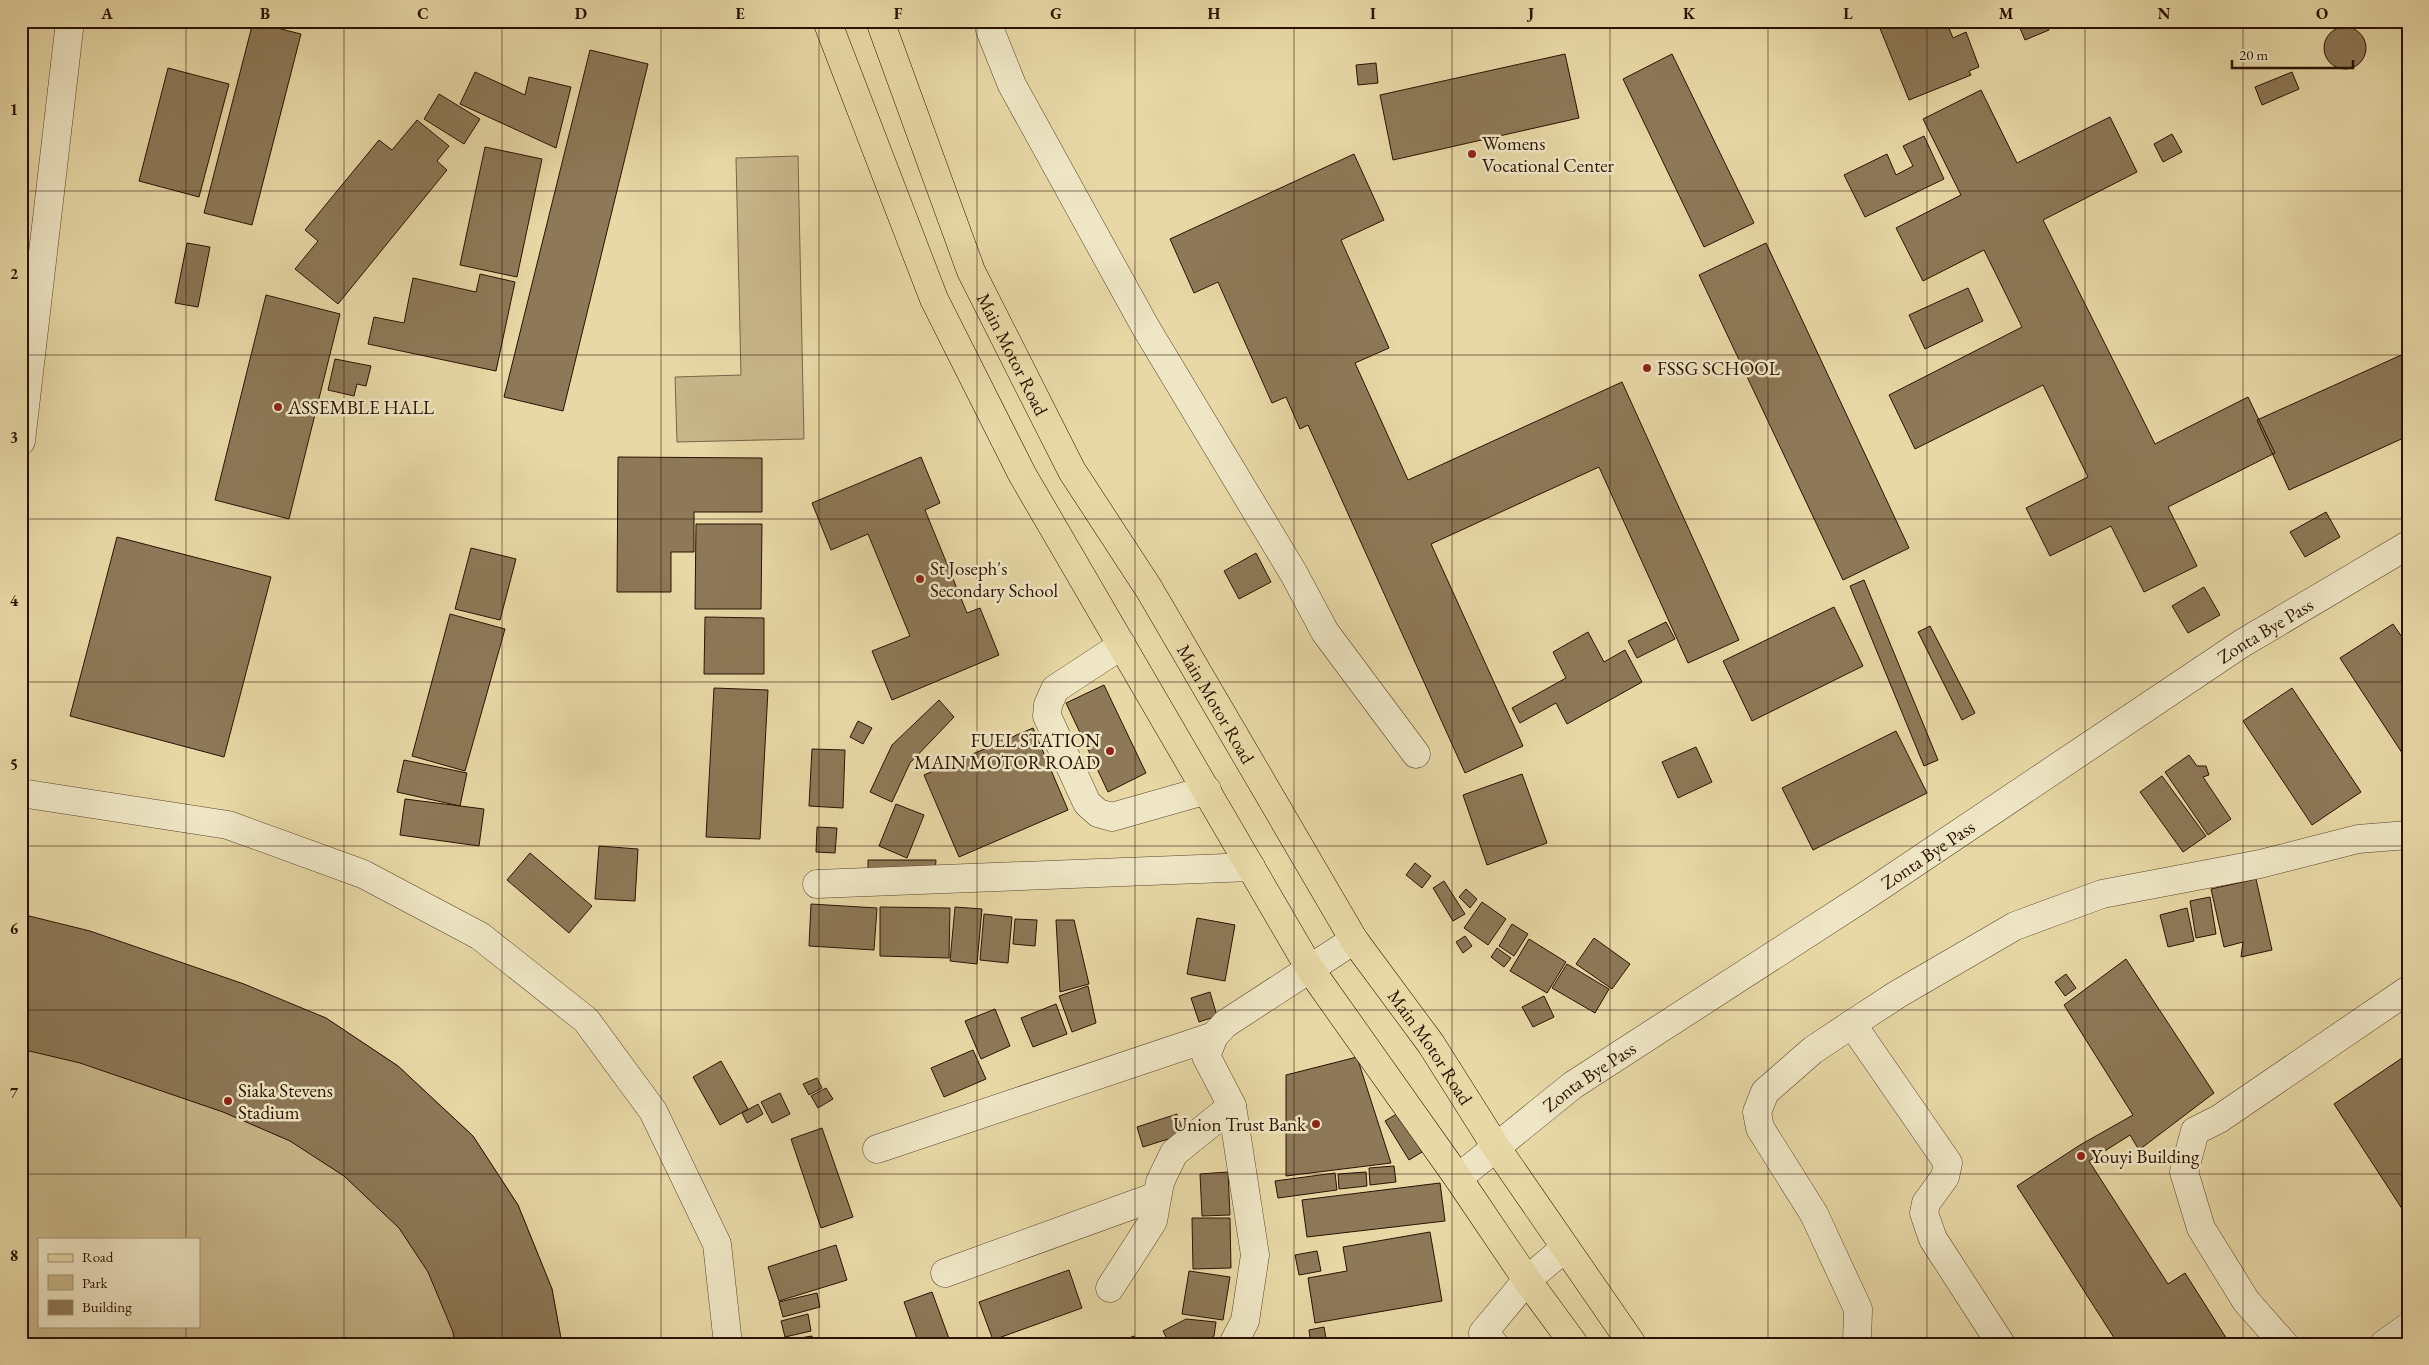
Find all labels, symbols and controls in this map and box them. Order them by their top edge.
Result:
text: A [100,3,113,24]
text: B [260,3,270,24]
text: C [417,3,429,24]
text: D [575,3,587,24]
text: E [735,3,745,24]
text: F [894,3,903,24]
text: G [1050,3,1062,24]
text: H [1208,3,1221,24]
text: I [1370,3,1376,24]
text: J [1526,3,1534,24]
text: K [1683,3,1696,24]
text: L [1843,3,1853,24]
text: M [1999,3,2014,24]
text: N [2158,3,2171,24]
text: O [2316,3,2328,24]
scale bar [2232,38,2353,70]
text: 20 m [2239,45,2268,64]
text: 1 [10,99,18,120]
place label: Womens Vocational Center [1482,131,1615,178]
marker: Womens Vocational Center [1466,148,1478,160]
text: 2 [10,263,19,284]
street label: Main Motor Road [971,288,1055,420]
place label: FSSG SCHOOL [1657,356,1780,381]
marker: FSSG SCHOOL [1641,362,1653,374]
place label: ASSEMBLE HALL [287,395,434,420]
marker: ASSEMBLE HALL [272,401,284,413]
text: 3 [10,427,18,448]
place label: St Joseph's Secondary School [930,556,1058,603]
marker: St Joseph's Secondary School [914,573,926,585]
text: 4 [10,590,19,611]
street label: Zonta Bye Pass [2212,592,2318,669]
street label: Main Motor Road [1171,640,1261,768]
place label: FUEL STATION MAIN MOTOR ROAD [914,728,1100,775]
marker: FUEL STATION MAIN MOTOR ROAD [1104,745,1116,757]
text: 5 [10,754,18,775]
street label: Zonta Bye Pass [1876,814,1979,895]
text: 6 [10,918,19,939]
street label: Main Motor Road [1382,984,1479,1110]
street label: Zonta Bye Pass [1537,1035,1640,1117]
place label: Siaka Stevens Stadium [238,1078,333,1125]
text: 7 [10,1082,19,1103]
marker: Siaka Stevens Stadium [222,1095,234,1107]
place label: Union Trust Bank [1173,1112,1307,1137]
marker: Union Trust Bank [1310,1118,1322,1130]
place label: Youyi Building [2091,1144,2200,1169]
marker: Youyi Building [2075,1150,2087,1162]
legend [38,1238,200,1328]
text: 8 [10,1245,18,1266]
text: Road [82,1247,114,1266]
text: Park [82,1273,109,1292]
text: Building [82,1297,132,1316]

